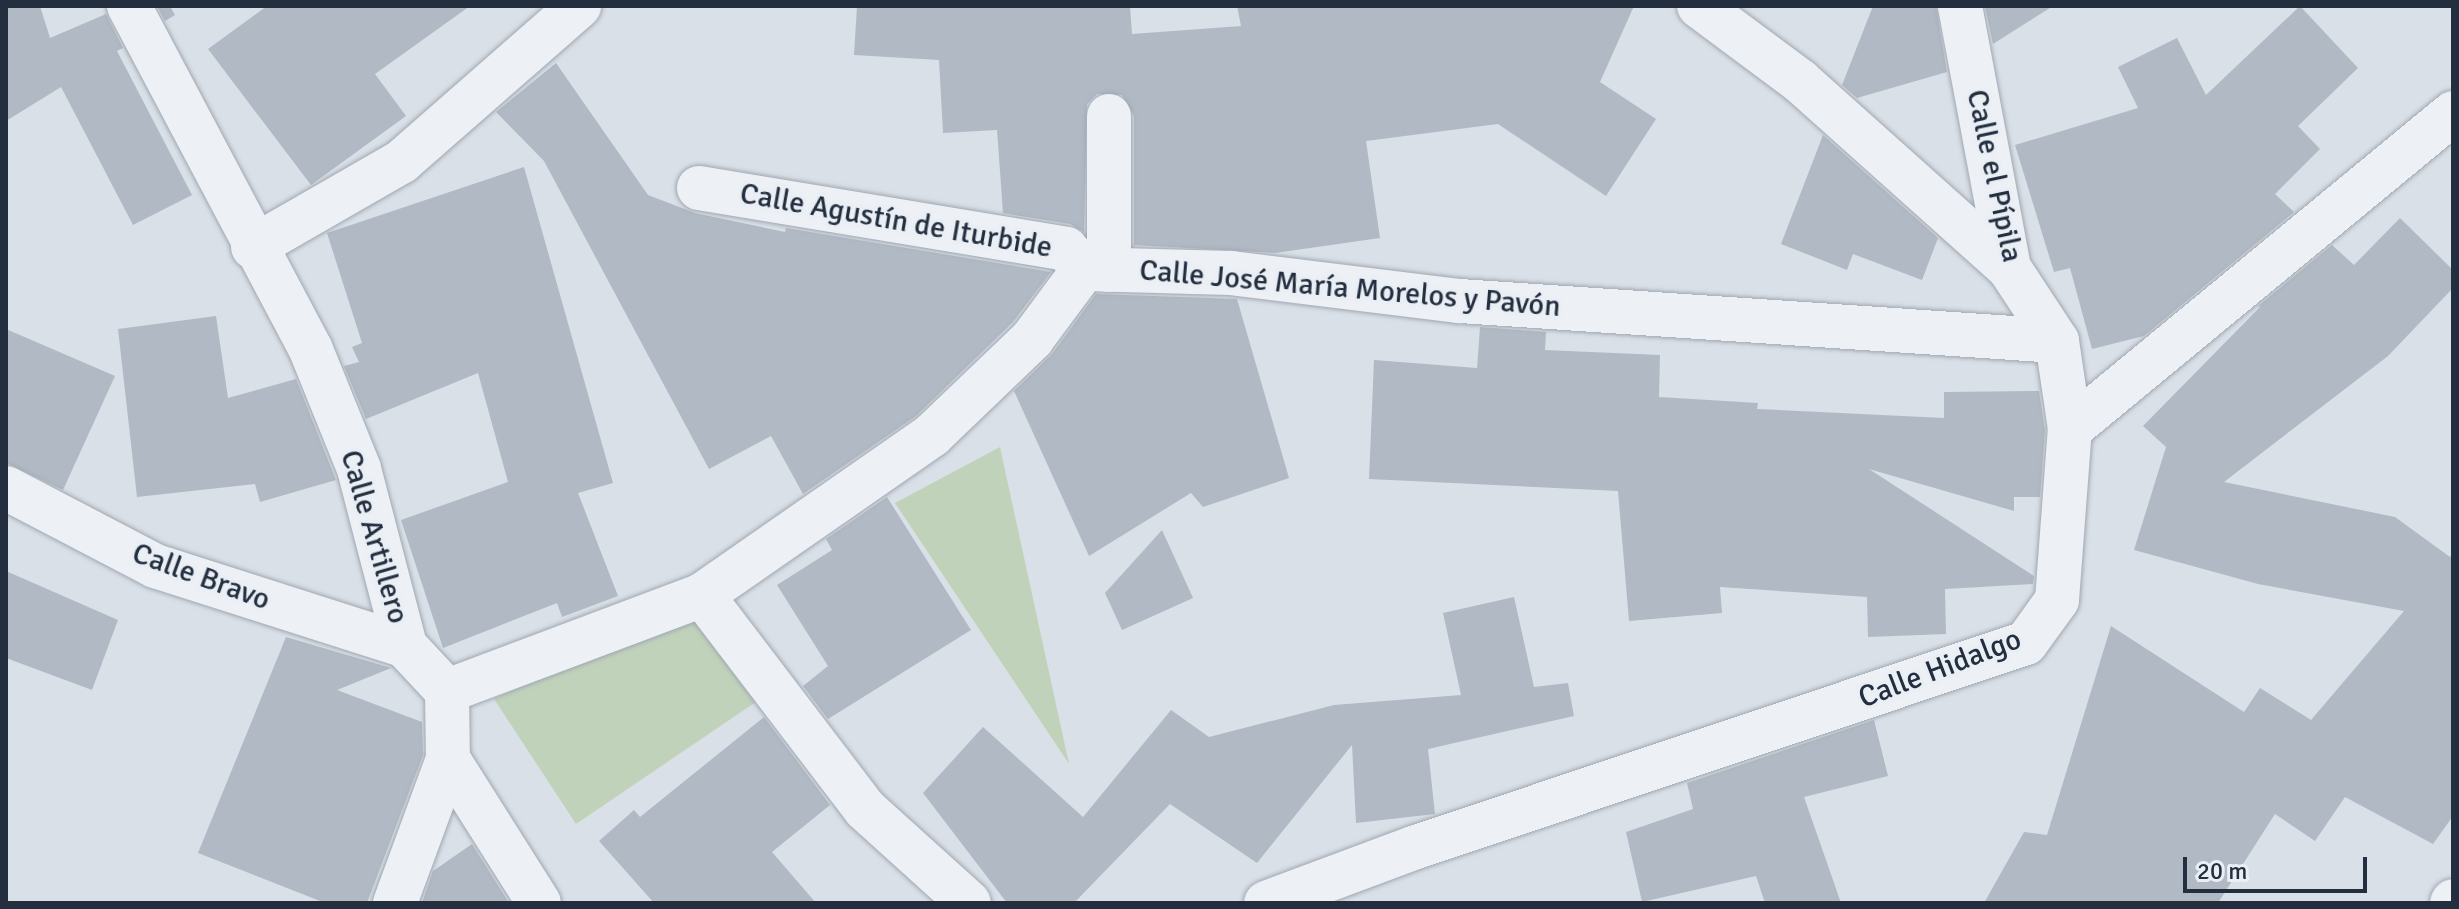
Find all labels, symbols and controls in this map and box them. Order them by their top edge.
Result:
street label: Calle el Pípila [1958,86,2030,266]
street label: Calle Agustín de Iturbide [737,176,1055,266]
street label: Calle José María Morelos y Pavón [1138,253,1562,325]
street label: Calle Artillero [332,446,416,628]
street label: Calle Bravo [127,535,275,619]
street label: Calle Hidalgo [1854,622,2026,716]
scale bar [2187,841,2371,891]
text: 20 m [2197,856,2247,886]

